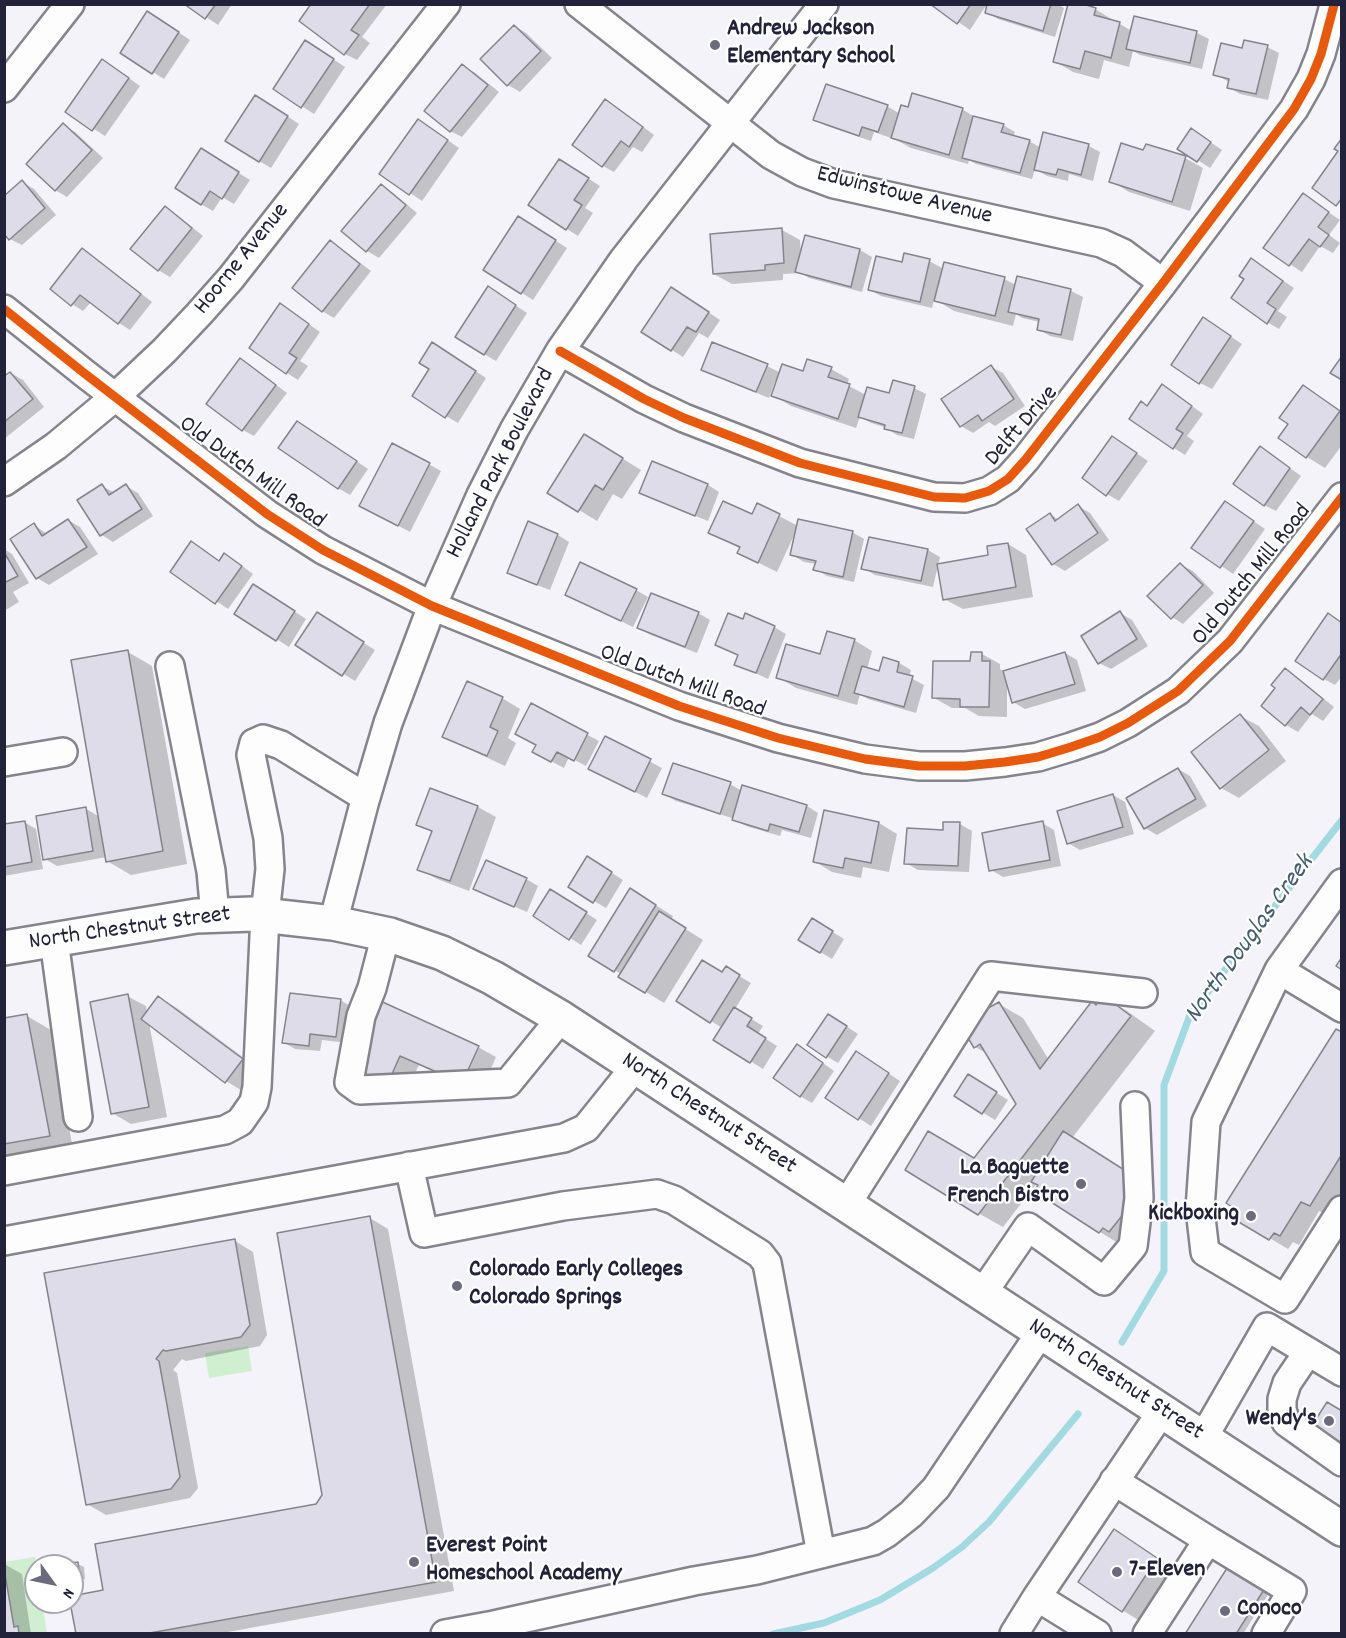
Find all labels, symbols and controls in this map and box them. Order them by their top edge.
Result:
place label: Andrew Jackson Elementary School [727,17,895,73]
marker: Andrew Jackson Elementary School [708,38,722,52]
street label: Edwinstowe Avenue [813,161,995,233]
street label: Hoorne Avenue [189,198,297,322]
street label: Holland Park Boulevard [442,364,562,564]
street label: Delft Drive [980,381,1066,473]
street label: Old Dutch Mill Road [172,411,330,537]
street label: Old Dutch Mill Road [1187,499,1319,653]
street label: Old Dutch Mill Road [595,640,769,726]
water label: North Douglas Creek [1179,850,1323,1030]
street label: North Chestnut Street [27,902,233,958]
street label: North Chestnut Street [615,1048,801,1182]
place label: La Baguette French Bistro [947,1156,1069,1212]
marker: La Baguette French Bistro [1074,1177,1088,1191]
place label: Kickboxing [1148,1202,1239,1230]
marker: Kickboxing [1244,1209,1258,1223]
place label: Colorado Early Colleges Colorado Springs [469,1258,683,1314]
marker: Colorado Early Colleges Colorado Springs [450,1279,464,1293]
street label: North Chestnut Street [1022,1314,1208,1448]
place label: Wendy's [1246,1407,1317,1435]
marker: Wendy's [1322,1414,1336,1428]
place label: Everest Point Homeschool Academy [426,1534,621,1590]
north arrow [24,1554,84,1614]
marker: Everest Point Homeschool Academy [407,1555,421,1569]
place label: 7-Eleven [1129,1558,1205,1586]
marker: 7-Eleven [1110,1565,1124,1579]
text: N [56,1583,80,1603]
place label: Conoco [1237,1597,1302,1625]
marker: Conoco [1218,1604,1232,1618]

